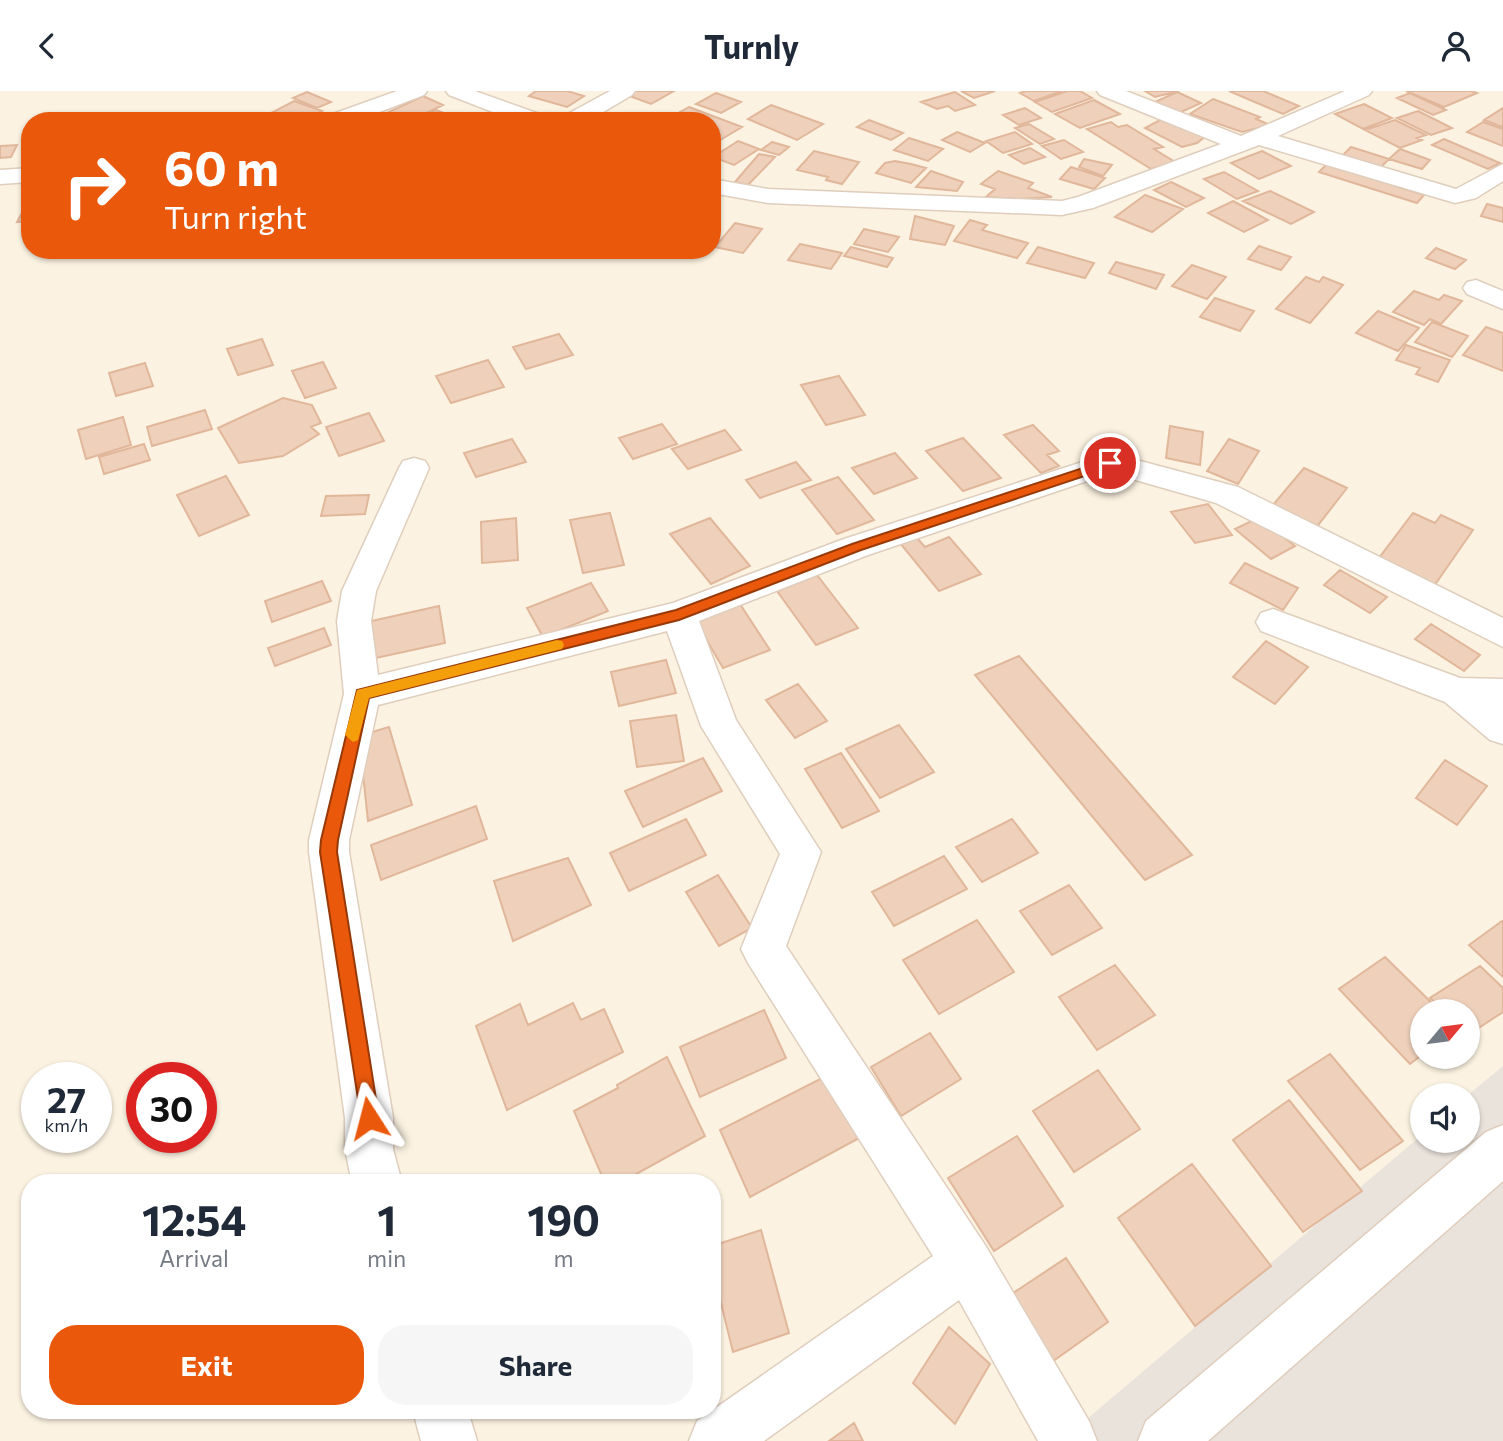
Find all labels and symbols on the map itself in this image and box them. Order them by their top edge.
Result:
pin [1080,433,1140,493]
north arrow [1410,999,1480,1069]
speed limit sign: 30 [126,1062,217,1153]
position arrow [332,1081,406,1155]

